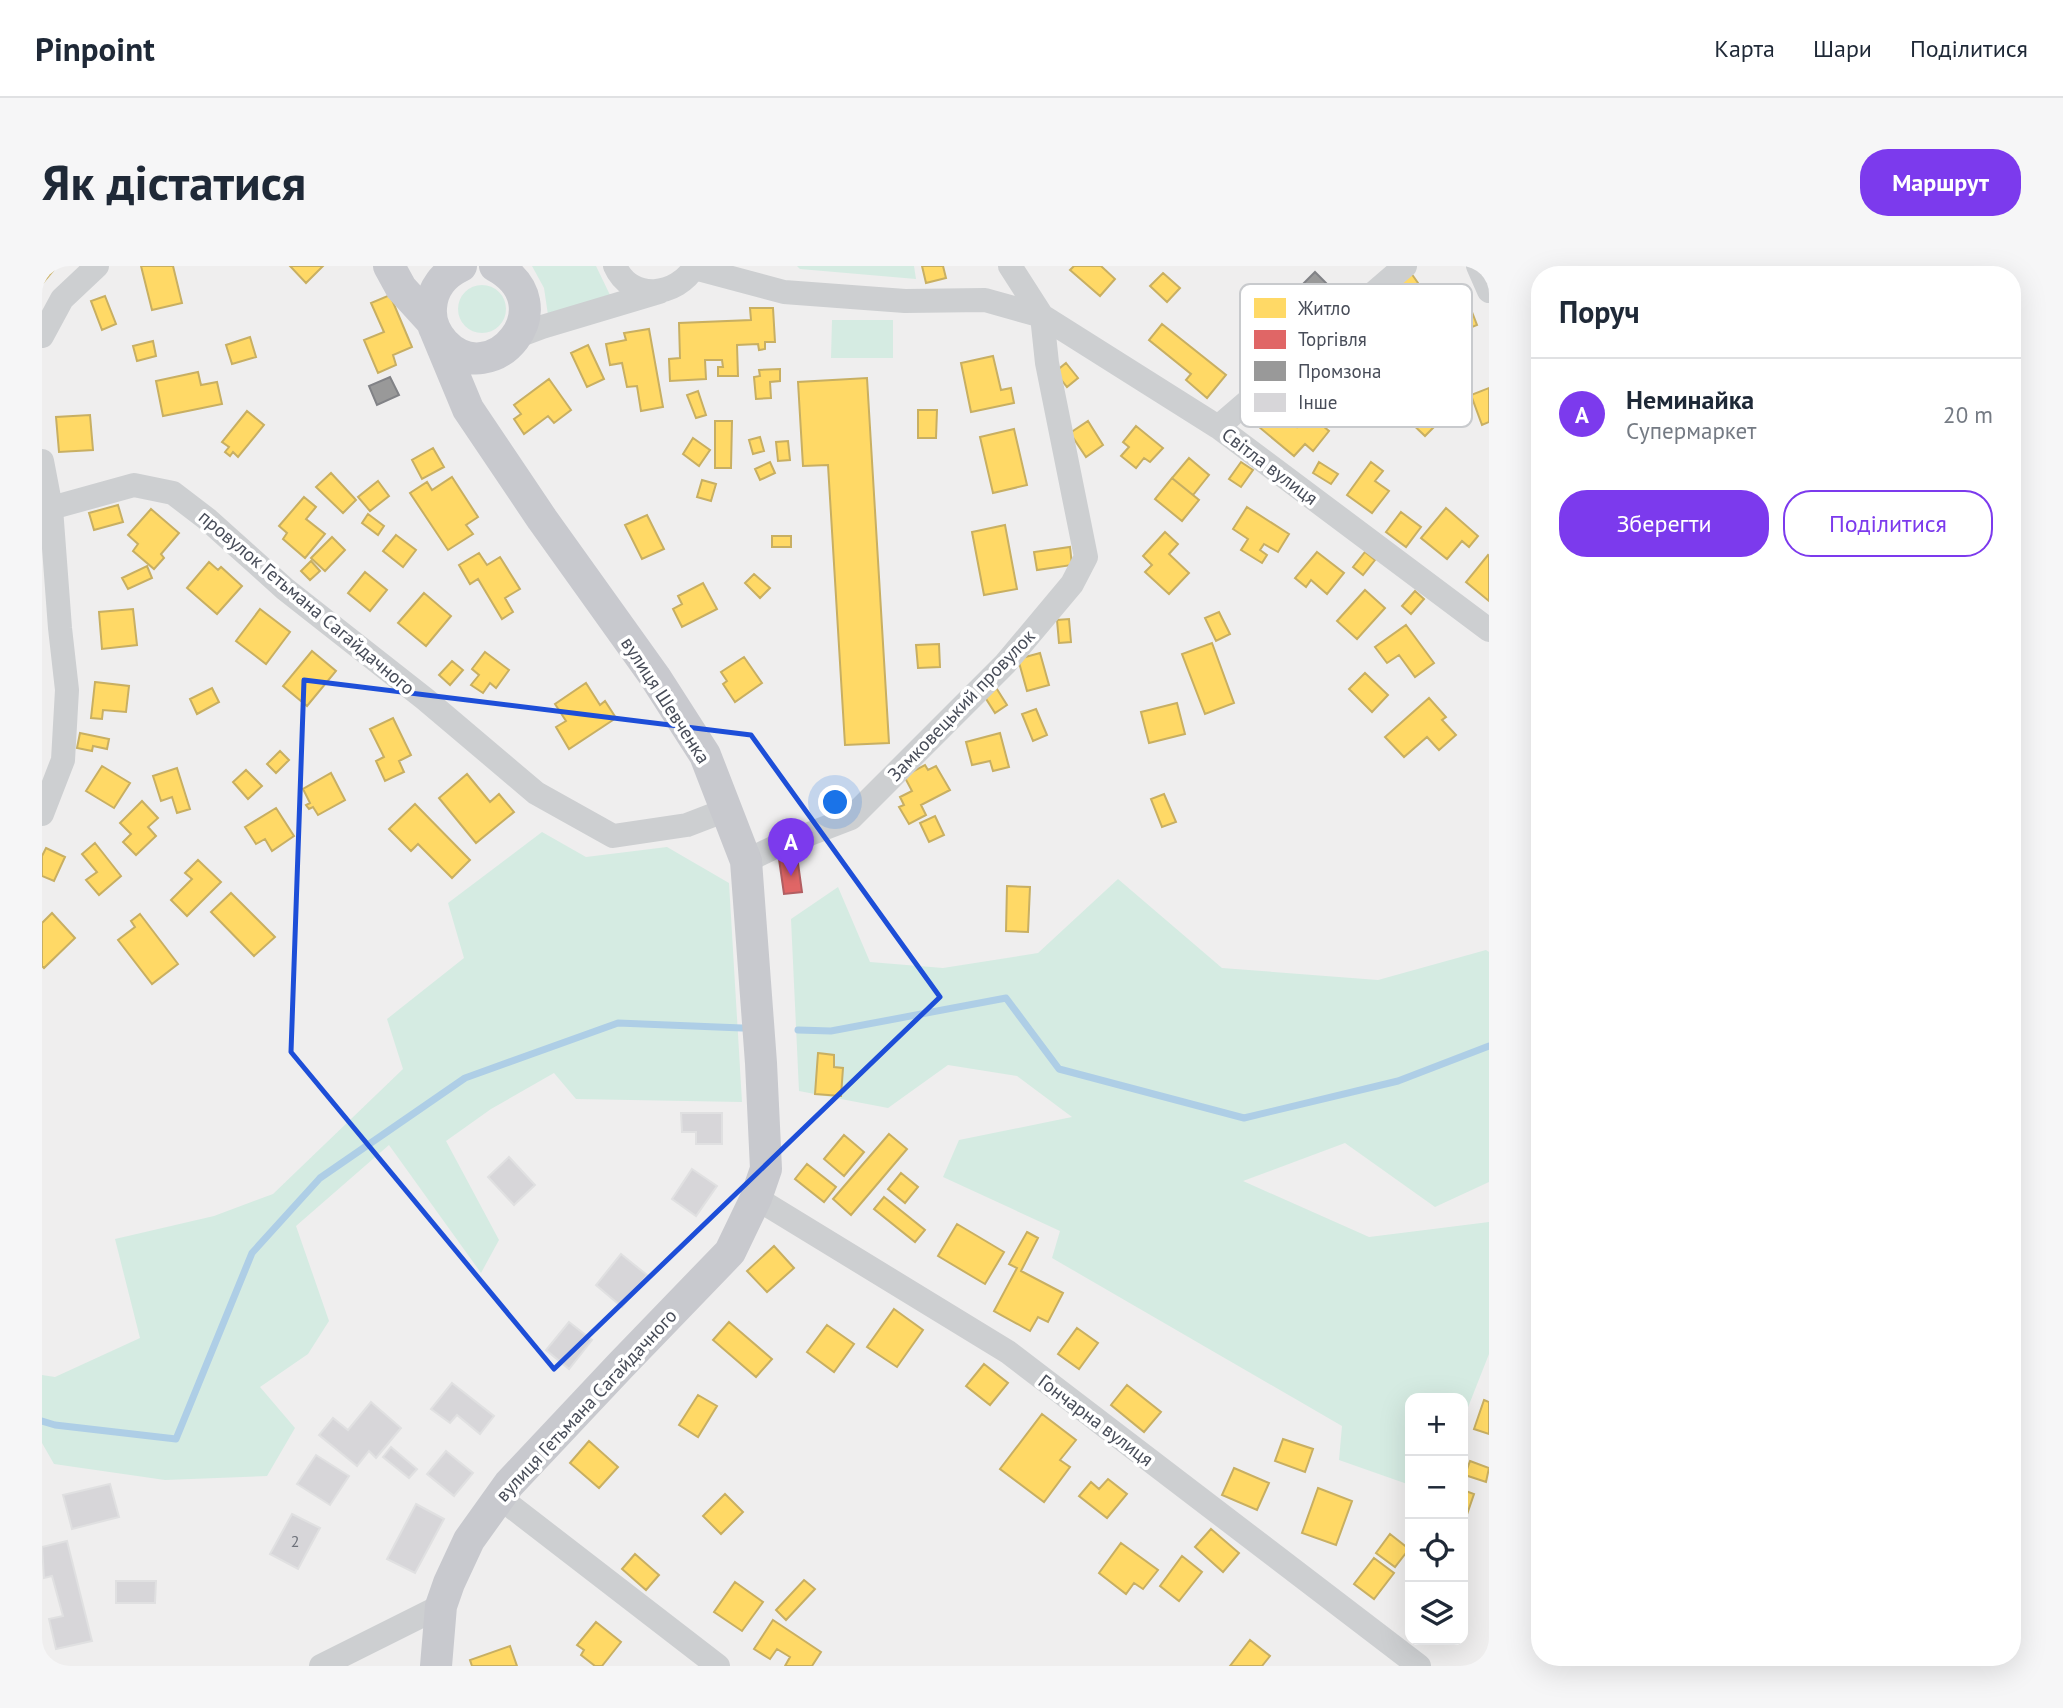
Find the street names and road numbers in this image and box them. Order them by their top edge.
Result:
street label: Світла вулиця [1217,422,1323,510]
street label: провулок Гетьмана Сагайдачного [194,504,420,700]
street label: Замковецький провулок [882,624,1040,786]
street label: вулиця Шевченка [616,632,716,768]
street label: вулиця Гетьмана Сагайдачного [490,1304,682,1506]
street label: Гончарна вулиця [1034,1369,1158,1471]

